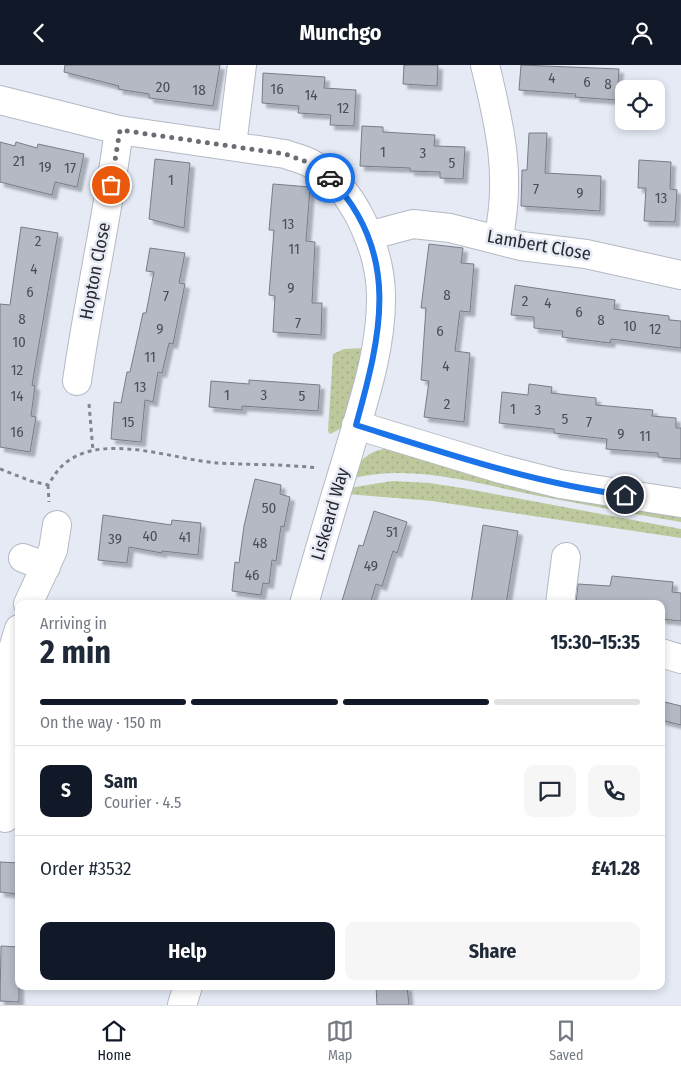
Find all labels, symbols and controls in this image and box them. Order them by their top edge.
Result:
icon: back [25,19,53,47]
text: Munchgo [299,19,382,46]
icon: person [628,19,656,47]
house number: 4 [548,69,556,87]
house number: 6 [583,73,591,91]
house number: 8 [604,75,612,93]
house number: 20 [156,78,170,96]
house number: 16 [270,80,284,98]
map controls [615,80,665,130]
button: locate [615,80,665,130]
house number: 18 [192,81,206,99]
house number: 14 [304,86,318,104]
house number: 12 [337,99,350,117]
house number: 1 [380,143,386,161]
house number: 3 [420,144,427,162]
house number: 21 [13,152,25,170]
courier [305,153,355,203]
house number: 5 [449,154,456,172]
house number: 19 [38,158,52,176]
house number: 17 [64,159,76,177]
pin [90,164,132,206]
icon: car [316,164,344,192]
icon: bag [97,171,125,199]
house number: 1 [168,171,174,189]
house number: 7 [533,180,539,198]
house number: 9 [576,184,584,202]
house number: 13 [655,189,668,207]
house number: 13 [282,215,295,233]
street label: Hopton Close [75,220,115,321]
street label: Lambert Close [485,225,593,265]
house number: 2 [35,232,42,250]
house number: 11 [288,240,300,258]
house number: 4 [30,260,38,278]
house number: 9 [287,279,295,297]
house number: 6 [26,283,34,301]
house number: 8 [443,286,451,304]
house number: 7 [163,287,169,305]
house number: 2 [522,292,529,310]
house number: 4 [544,294,552,312]
house number: 6 [575,303,583,321]
house number: 8 [18,310,26,328]
house number: 8 [597,311,605,329]
house number: 7 [295,314,301,332]
house number: 10 [623,317,637,335]
house number: 9 [156,320,164,338]
house number: 12 [649,320,662,338]
house number: 6 [436,322,444,340]
house number: 10 [12,333,26,351]
house number: 11 [144,348,156,366]
house number: 4 [442,357,450,375]
house number: 12 [11,361,24,379]
house number: 13 [134,378,147,396]
house number: 1 [224,386,230,404]
house number: 3 [261,386,268,404]
house number: 14 [10,387,24,405]
house number: 5 [299,387,306,405]
house number: 2 [444,395,451,413]
house number: 1 [510,400,516,418]
house number: 3 [535,401,542,419]
house number: 5 [562,410,569,428]
house number: 15 [122,413,134,431]
house number: 7 [586,413,592,431]
house number: 16 [10,423,24,441]
house number: 9 [617,425,625,443]
house number: 11 [639,427,651,445]
street label: Liskeard Way [306,465,354,563]
pin [604,474,646,516]
icon: home [611,481,639,509]
house number: 50 [262,499,276,517]
house number: 51 [386,523,398,541]
house number: 40 [142,527,158,545]
house number: 41 [179,528,191,546]
house number: 39 [108,530,122,548]
house number: 48 [253,534,267,552]
house number: 49 [364,557,378,575]
house number: 46 [245,566,259,584]
text: Arriving in [40,614,107,633]
text: 15:30–15:35 [551,631,640,654]
text: 2 min [40,633,111,671]
text: On the way · 150 m [40,713,161,732]
button: chat [524,765,576,817]
button: phone [588,765,640,817]
text: Sam [104,770,138,793]
text: S [61,779,71,802]
text: Courier · 4.5 [104,793,181,812]
text: Order #3532 [40,857,131,880]
text: £41.28 [591,857,640,880]
button: Help [40,922,335,980]
button: Share [345,922,640,980]
tab: Home [98,1017,131,1064]
tab: Map [326,1017,354,1064]
tab: Saved [549,1017,583,1064]

